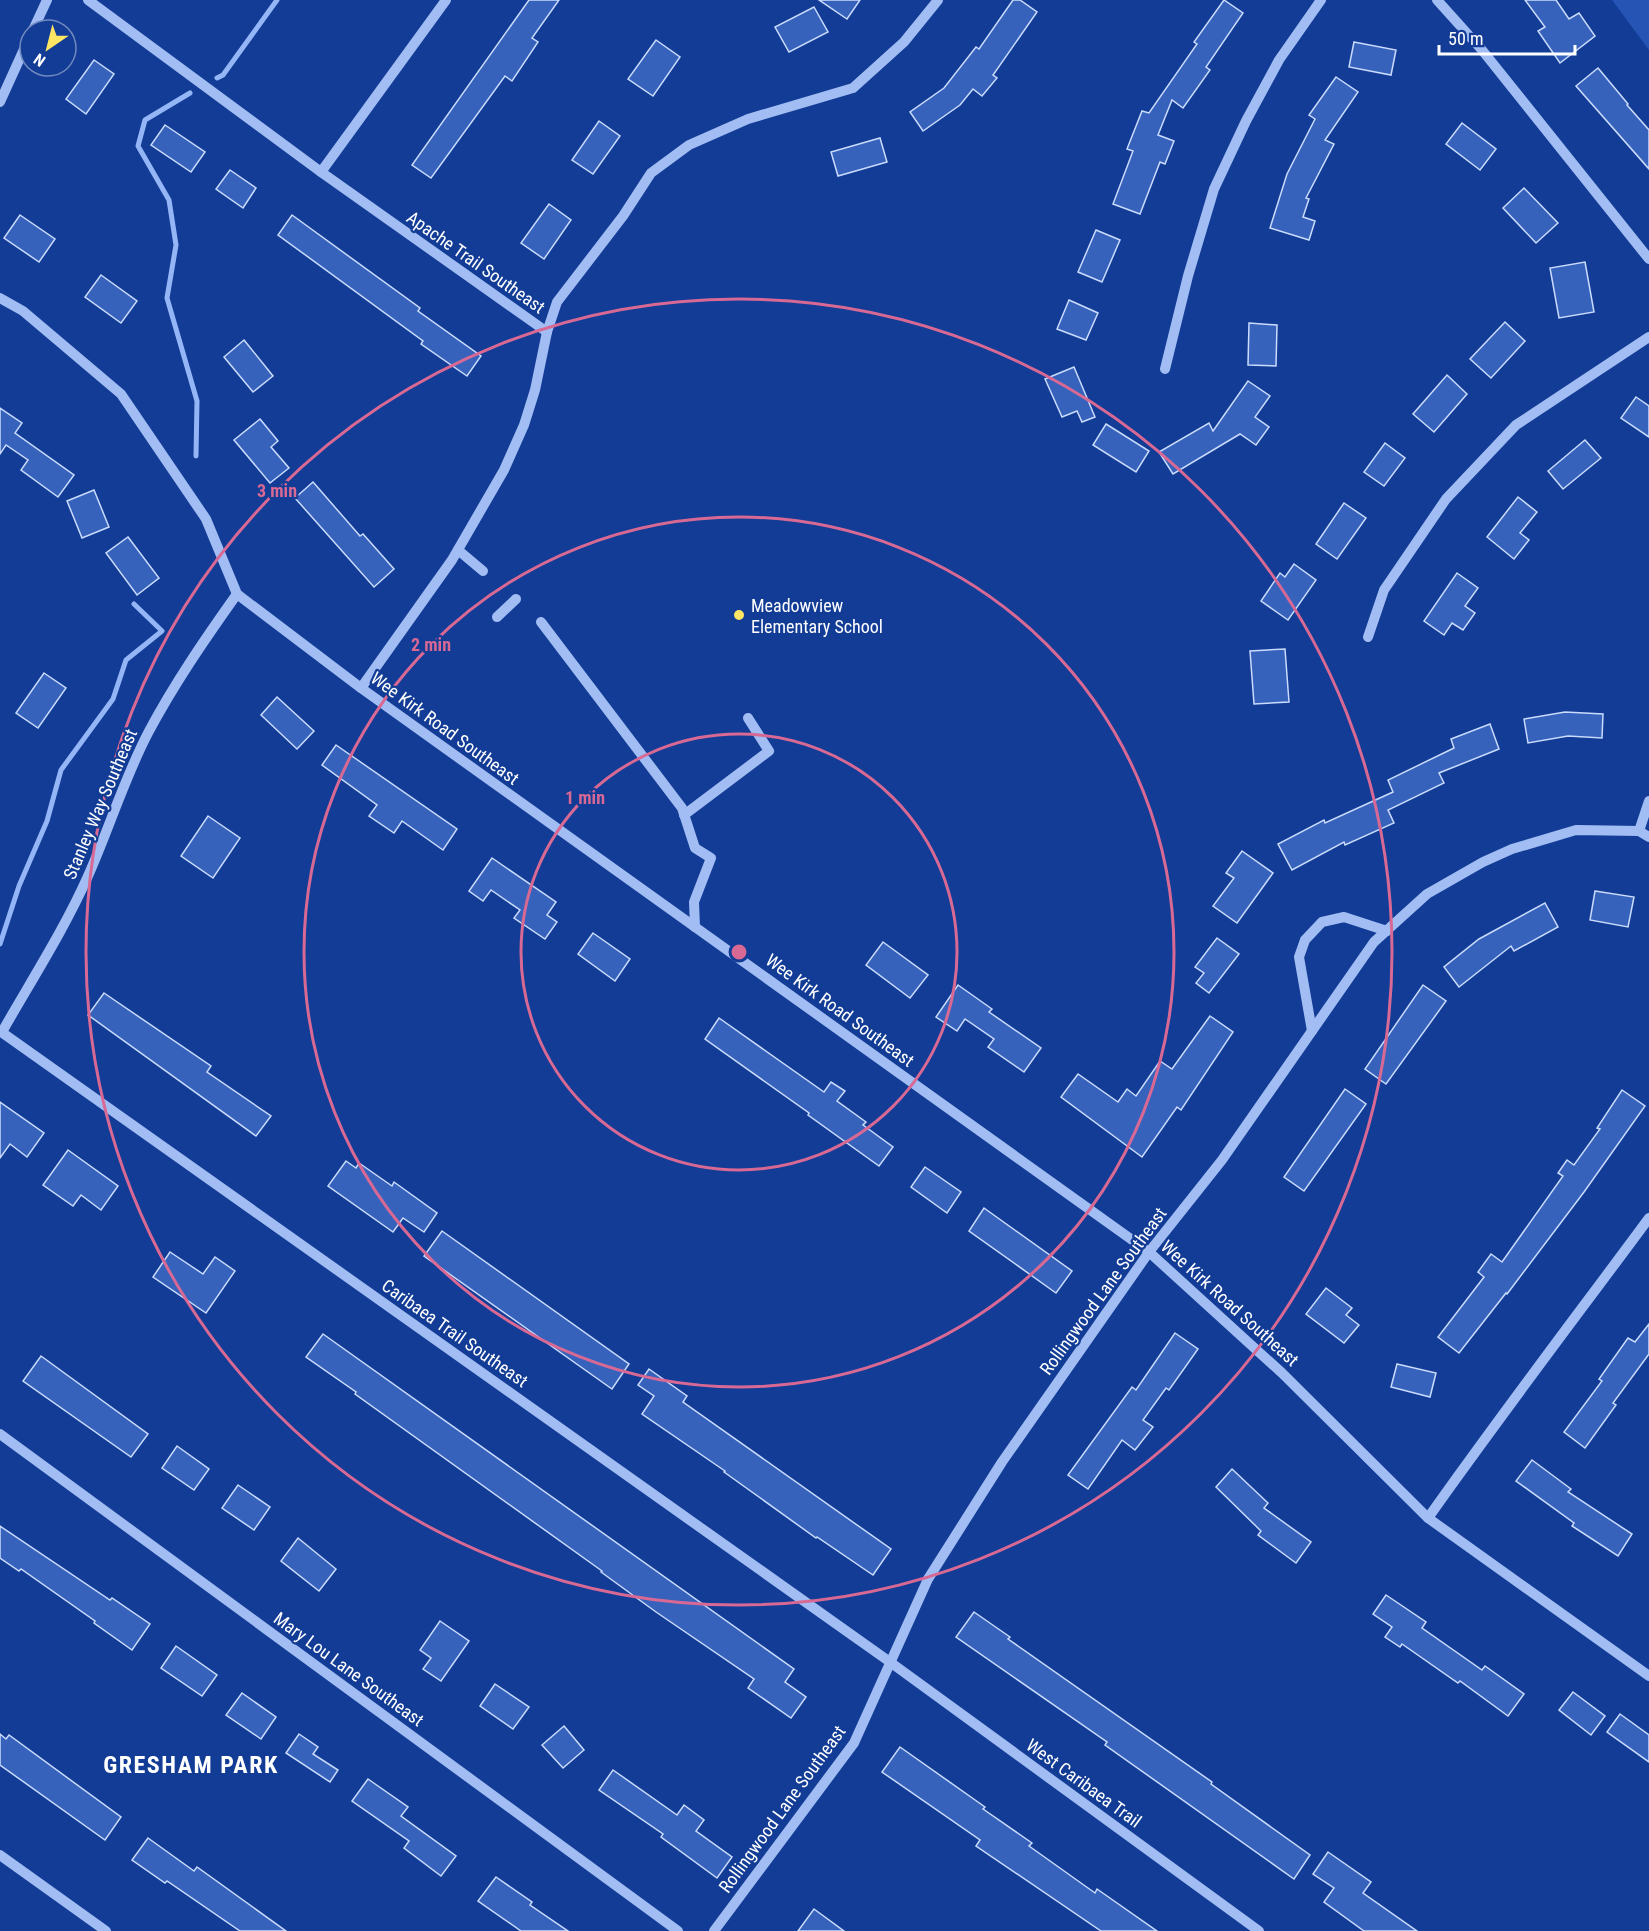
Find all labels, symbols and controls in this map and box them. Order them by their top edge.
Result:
north arrow [18,18,78,78]
scale bar [1439,18,1576,56]
text: 50 m [1448,28,1483,49]
text: N [30,49,49,70]
street label: Apache Trail Southeast [403,206,549,318]
text: 3 min [257,480,297,501]
place label: Meadowview Elementary School [751,595,883,637]
marker: Meadowview Elementary School [732,608,746,622]
text: 2 min [411,634,451,655]
street label: Wee Kirk Road Southeast [367,667,523,789]
street label: Stanley Way Southeast [59,726,141,882]
text: 1 min [565,787,605,808]
centre of rings [729,942,749,962]
street label: Wee Kirk Road Southeast [762,949,918,1071]
street label: Rollingwood Lane Southeast [1035,1203,1171,1379]
street label: Wee Kirk Road Southeast [1157,1236,1303,1370]
street label: Caribaea Trail Southeast [378,1275,532,1391]
street label: Mary Lou Lane Southeast [270,1608,428,1730]
street label: Rollingwood Lane Southeast [714,1721,850,1897]
street label: West Caribaea Trail [1022,1734,1146,1832]
district label: GRESHAM PARK [103,1751,279,1779]

